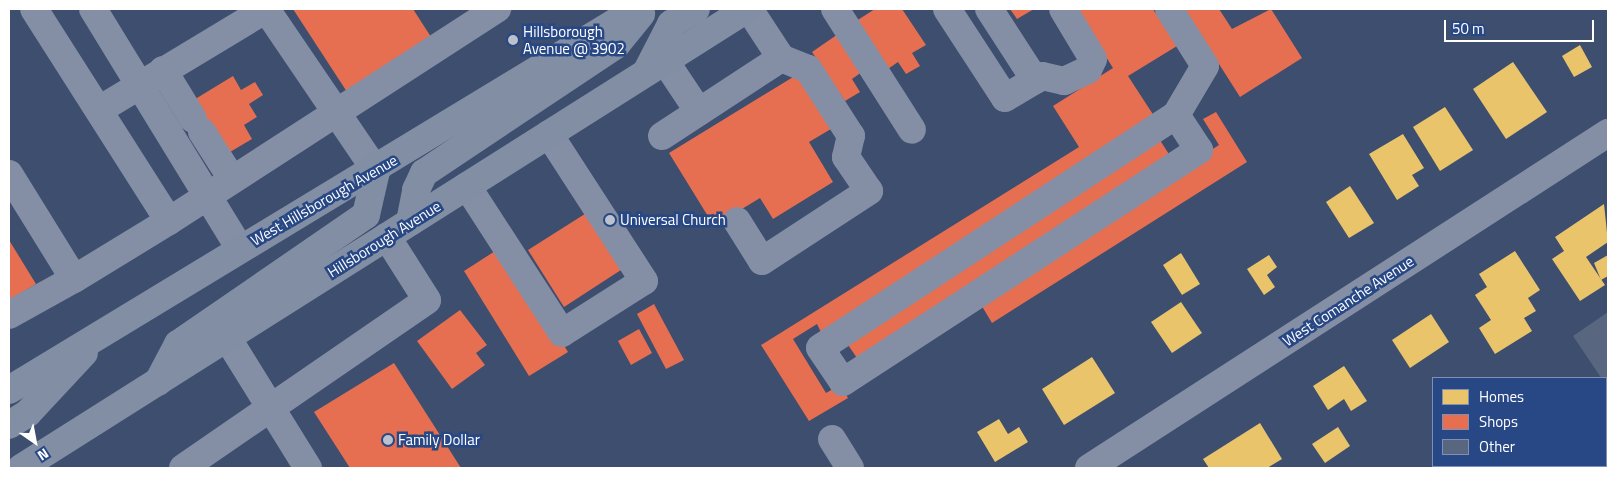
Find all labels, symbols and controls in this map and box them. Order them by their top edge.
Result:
scale bar [1447,10,1597,42]
text: 50 m [1452,17,1485,40]
place label: Hillsborough Avenue @ 3902 [523,22,625,57]
marker: Hillsborough Avenue @ 3902 [507,34,519,46]
street label: West Hillsborough Avenue [248,151,400,249]
street label: Hillsborough Avenue [324,197,444,281]
place label: Universal Church [620,211,726,229]
marker: Universal Church [604,214,616,226]
street label: West Comanche Avenue [1279,252,1417,350]
legend [1432,377,1607,467]
text: Homes [1479,385,1524,408]
text: Shops [1479,410,1518,433]
north arrow [10,417,60,467]
place label: Family Dollar [398,431,480,449]
marker: Family Dollar [382,434,394,446]
text: Other [1479,435,1515,458]
text: N [34,444,53,466]

